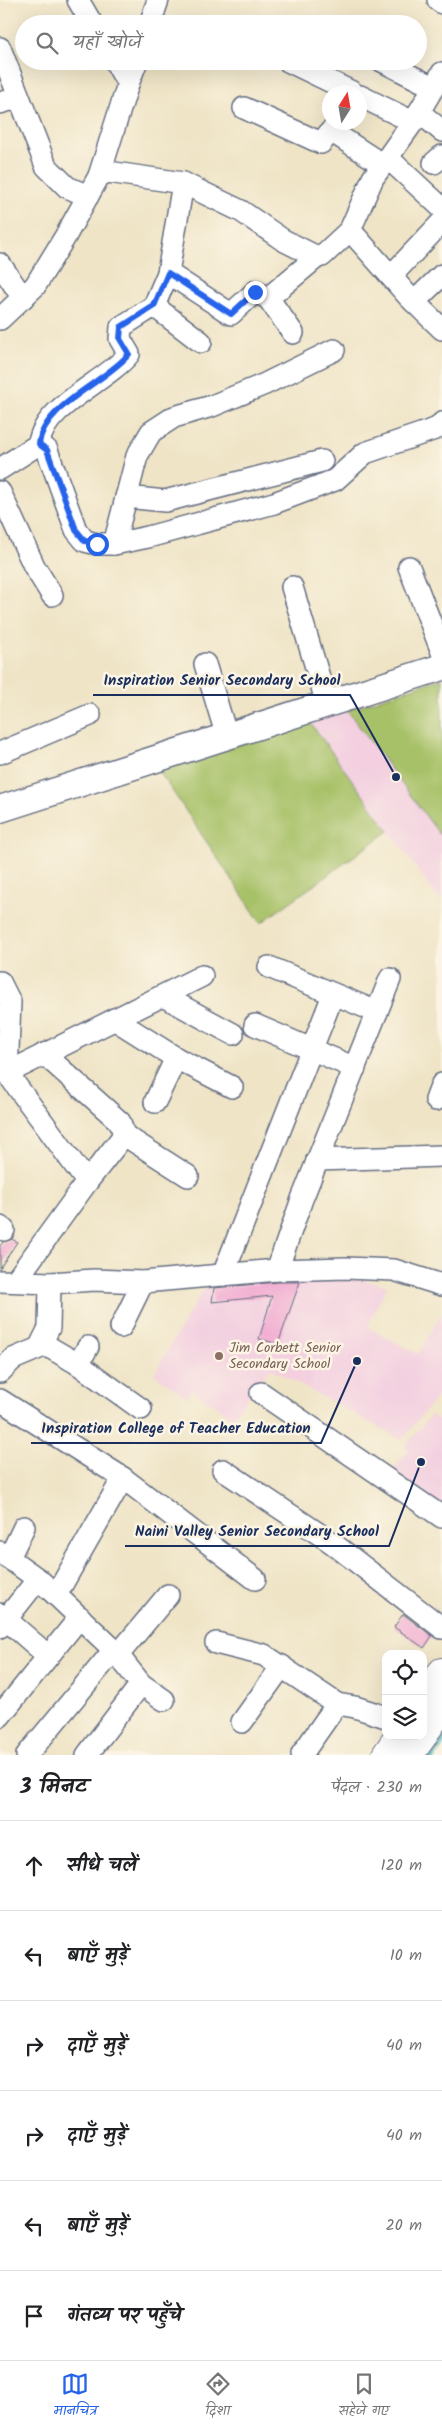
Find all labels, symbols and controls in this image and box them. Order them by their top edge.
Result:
search box [15,15,427,70]
text: यहाँ खोजें [73,28,142,58]
icon: search [33,29,61,57]
north arrow [322,85,367,130]
route end [244,281,267,304]
route start [86,533,109,556]
callout: Inspiration Senior Secondary School [93,665,350,695]
text: Inspiration Senior Secondary School [103,669,341,693]
place label: Jim Corbett Senior Secondary School [229,1337,342,1375]
marker: Jim Corbett Senior Secondary School [213,1350,225,1362]
callout: Inspiration College of Teacher Education [31,1413,321,1443]
text: Inspiration College of Teacher Education [41,1417,311,1441]
callout: Naini Valley Senior Secondary School [125,1516,389,1546]
text: Naini Valley Senior Secondary School [135,1520,379,1544]
map controls [382,1650,427,1740]
button: locate [382,1650,427,1695]
button: layers [382,1695,427,1740]
text: 3 मिनट [20,1771,87,1804]
text: पैदल · 230 m [331,1775,422,1800]
text: सीधे चलें [67,1851,137,1881]
icon: ahead [20,1852,48,1880]
text: 120 m [381,1853,422,1878]
text: बाएँ मुड़ें [67,1941,128,1971]
icon: left [20,1942,48,1970]
text: 10 m [390,1943,422,1968]
text: दाएँ मुड़ें [67,2031,126,2061]
icon: right [20,2032,48,2060]
text: 40 m [386,2033,422,2058]
text: दाएँ मुड़ें [67,2121,126,2151]
icon: right [20,2122,48,2150]
text: 40 m [386,2123,422,2148]
text: बाएँ मुड़ें [67,2211,128,2241]
icon: left [20,2212,48,2240]
text: 20 m [386,2213,422,2238]
text: गंतव्य पर पहुँचे [67,2301,182,2331]
icon: arrive [20,2302,48,2330]
tab: मानचित्र [53,2370,97,2422]
tab: दिशा [204,2370,232,2422]
tab: सहेजे गए [339,2370,389,2422]

